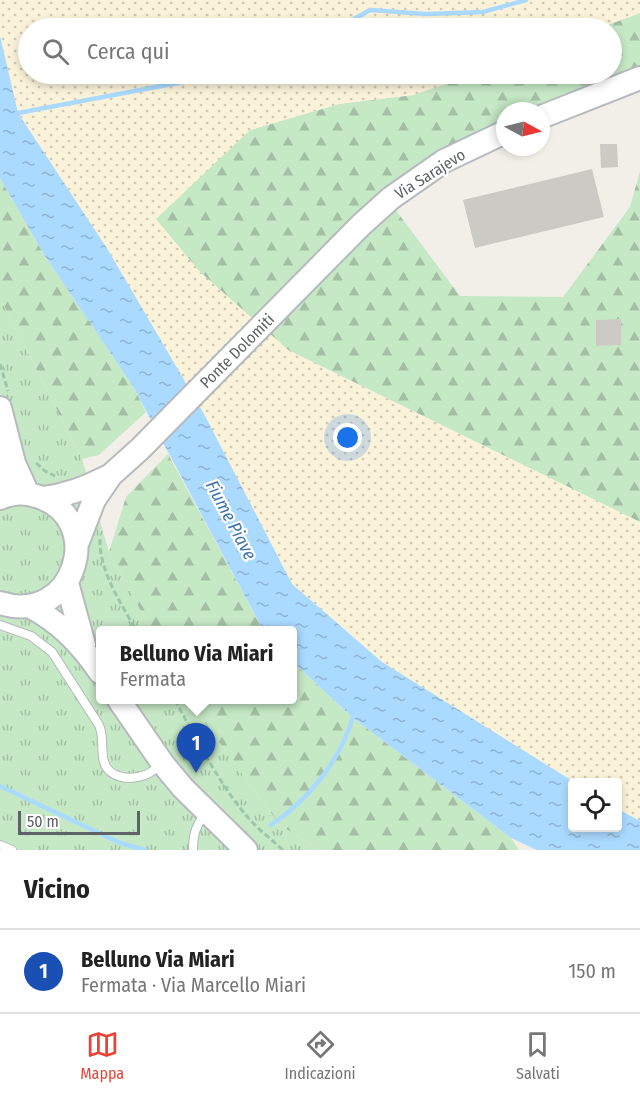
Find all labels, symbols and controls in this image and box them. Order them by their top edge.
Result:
search box [18,18,622,84]
icon: search [39,35,72,68]
text: Cerca qui [87,38,170,65]
north arrow [496,102,550,156]
street label: Via Sarajevo [391,145,469,203]
street label: Ponte Dolomiti [196,310,278,392]
your location [333,423,362,452]
water label: Fiume Piave [201,476,261,564]
popup [96,626,297,704]
text: Belluno Via Miari [120,640,273,667]
text: Fermata [120,667,186,691]
pin: 1 [176,724,216,773]
map controls [568,778,622,832]
button: locate [568,778,622,832]
scale bar [18,808,140,836]
text: 50 m [27,812,59,831]
text: Vicino [24,874,90,905]
text: Belluno Via Miari [81,946,235,973]
text: 1 [39,959,48,983]
text: 150 m [569,959,616,983]
text: Fermata · Via Marcello Miari [81,973,306,997]
tab: Mappa [80,1028,124,1083]
tab: Indicazioni [285,1028,356,1083]
tab: Salvati [516,1028,560,1083]

